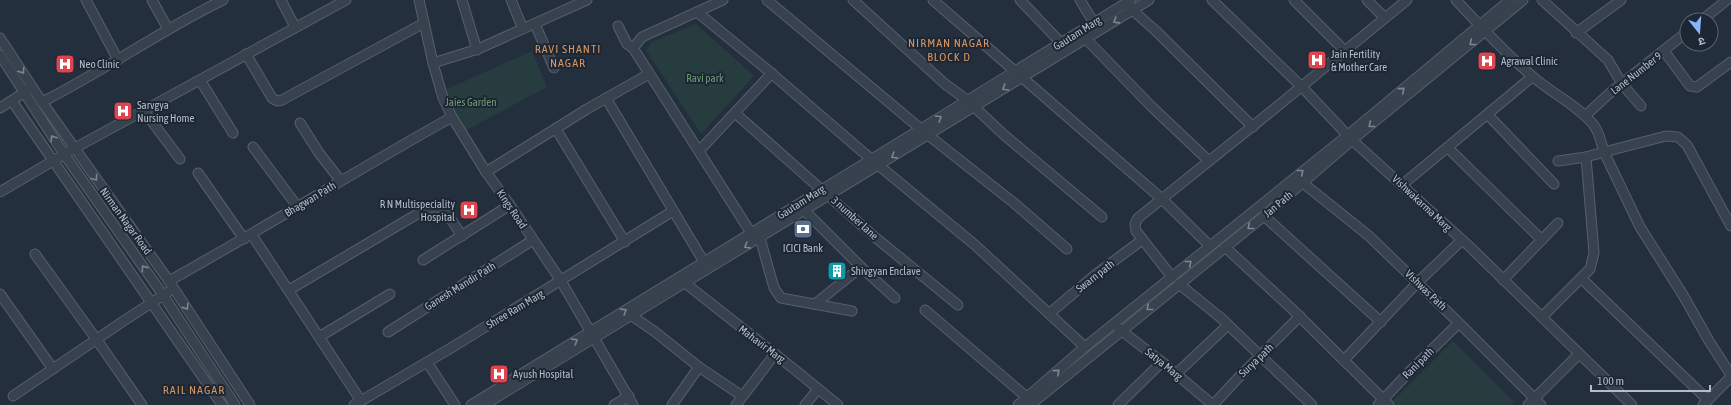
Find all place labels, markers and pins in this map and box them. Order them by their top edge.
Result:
place label: Jain Fertility & Mother Care [1331,48,1387,73]
hospital icon: Jain Fertility & Mother Care [1306,49,1328,71]
hospital icon: Agrawal Clinic [1476,50,1498,72]
hospital icon: Neo Clinic [54,53,76,75]
place label: Agrawal Clinic [1501,55,1559,67]
place label: Neo Clinic [79,58,120,70]
place label: Sarvgya Nursing Home [137,99,195,124]
hospital icon: Sarvgya Nursing Home [112,100,134,122]
place label: R N Multispeciality Hospital [380,198,455,223]
hospital icon: R N Multispeciality Hospital [458,199,480,221]
bank icon: ICICI Bank [792,218,814,240]
place label: ICICI Bank [783,242,823,254]
building icon: Shivgyan Enclave [826,260,848,282]
place label: Shivgyan Enclave [851,265,921,277]
hospital icon: Ayush Hospital [488,363,510,385]
place label: Ayush Hospital [513,368,573,380]

